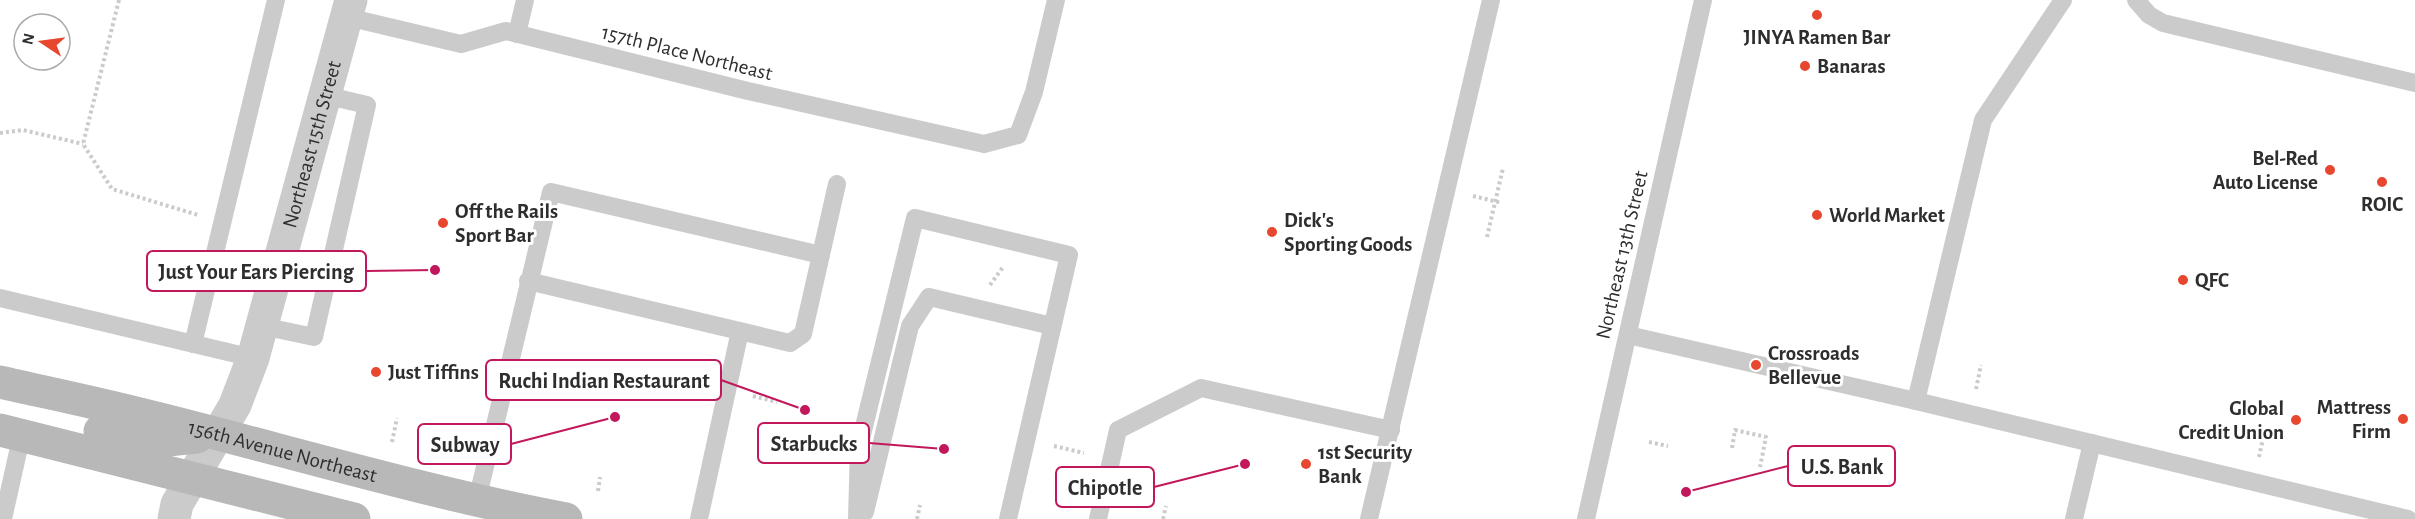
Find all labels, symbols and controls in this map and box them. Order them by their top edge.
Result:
marker: JINYA Ramen Bar [1810,8,1824,22]
north arrow [12,12,72,72]
street label: 157th Place Northeast [599,22,775,84]
place label: JINYA Ramen Bar [1744,27,1891,48]
text: N [19,32,37,46]
place label: Banaras [1817,56,1885,77]
street label: Northeast 15th Street [279,58,344,230]
marker: Banaras [1798,59,1812,73]
place label: Bel-Red Auto License [2213,148,2318,193]
marker: Bel-Red Auto License [2323,163,2337,177]
street label: Northeast 13th Street [1592,168,1652,341]
marker: ROIC [2375,175,2389,189]
place label: ROIC [2361,194,2403,215]
place label: Off the Rails Sport Bar [455,201,558,246]
place label: World Market [1829,205,1945,226]
marker: World Market [1810,208,1824,222]
place label: Dick's Sporting Goods [1284,210,1412,255]
marker: Off the Rails Sport Bar [436,216,450,230]
marker: Dick's Sporting Goods [1265,225,1279,239]
callout: Just Your Ears Piercing [147,251,366,291]
text: Just Your Ears Piercing [158,261,355,283]
place label: QFC [2195,270,2229,292]
marker: QFC [2176,273,2190,287]
place label: Crossroads Bellevue [1768,343,1859,388]
marker: Crossroads Bellevue [1749,358,1763,372]
callout: Ruchi Indian Restaurant [486,360,721,400]
place label: Just Tiffins [388,362,479,383]
marker: Just Tiffins [369,365,383,379]
text: Ruchi Indian Restaurant [498,370,710,392]
place label: Mattress Firm [2317,397,2391,442]
place label: Global Credit Union [2178,398,2284,443]
marker: Mattress Firm [2396,412,2410,426]
marker: Global Credit Union [2289,413,2303,427]
street label: 156th Avenue Northeast [186,416,379,486]
callout: Starbucks [758,423,869,463]
callout: Subway [418,424,511,464]
text: Starbucks [770,433,858,455]
text: Subway [430,434,500,457]
place label: 1st Security Bank [1318,442,1413,487]
callout: U.S. Bank [1788,446,1895,486]
text: U.S. Bank [1801,456,1883,478]
marker: 1st Security Bank [1299,457,1313,471]
callout: Chipotle [1056,467,1154,507]
text: Chipotle [1068,477,1142,499]

